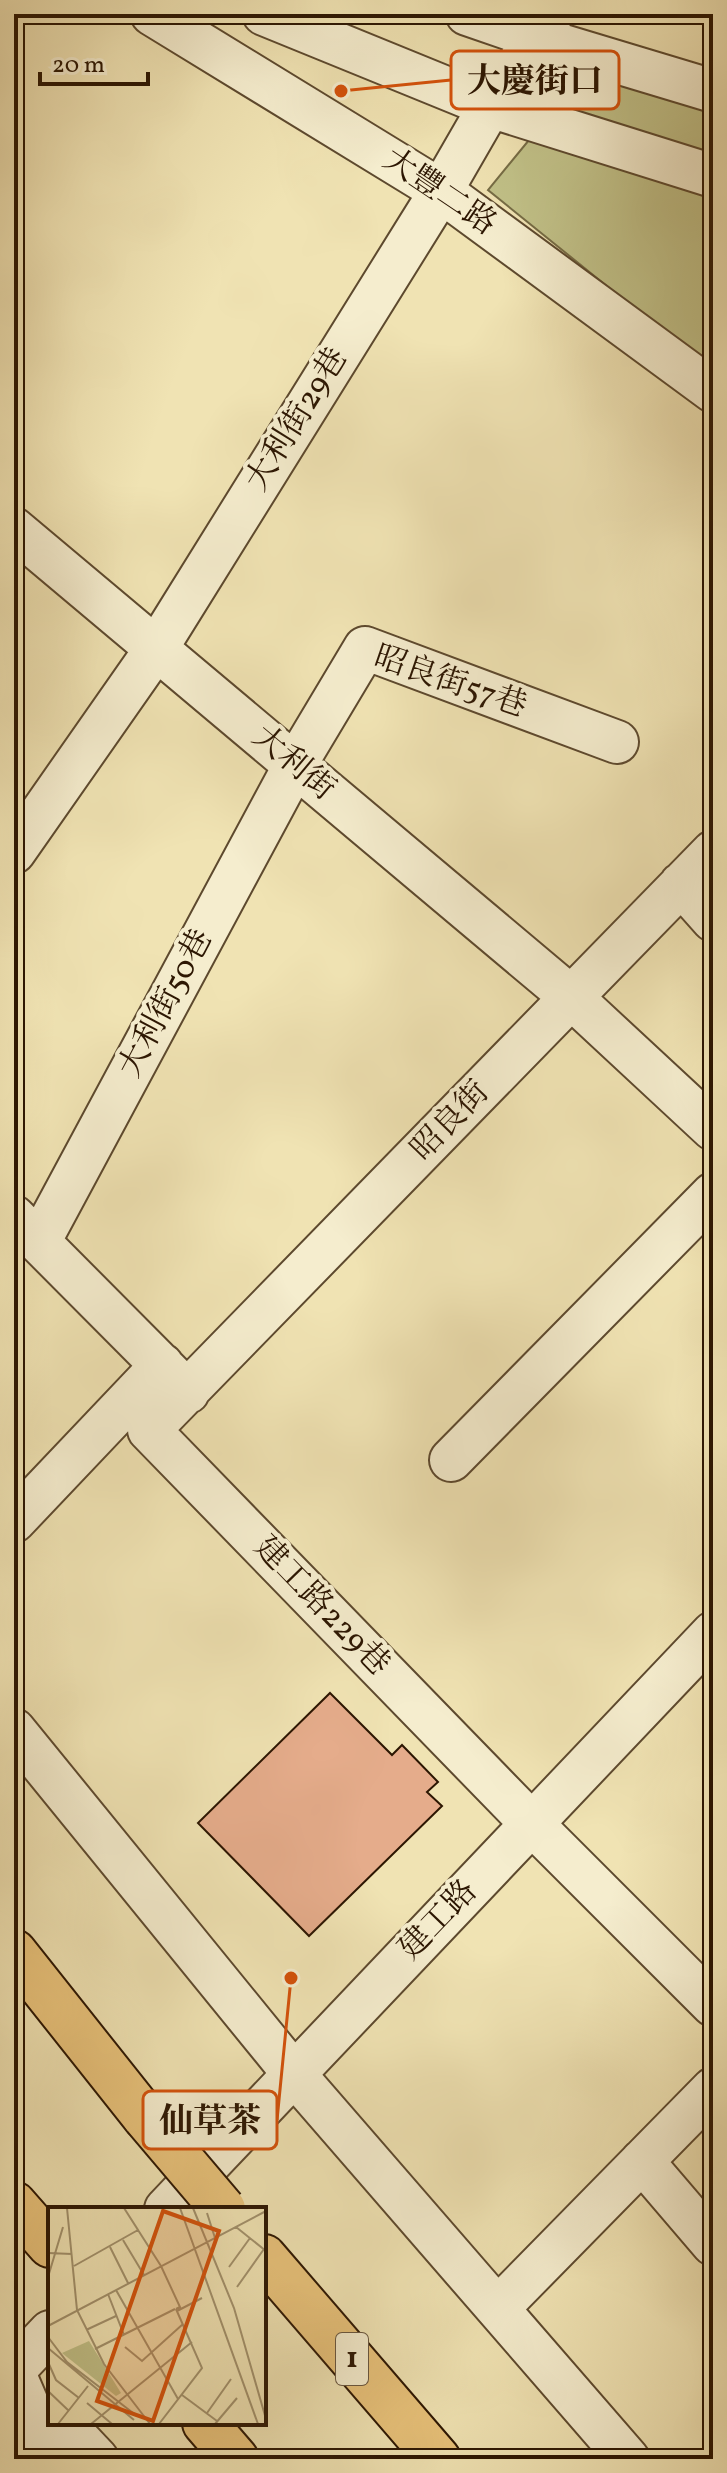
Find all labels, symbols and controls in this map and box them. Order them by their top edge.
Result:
scale bar [40,36,148,86]
text: 20 m [52,49,105,83]
callout: 大慶街口 [451,51,619,109]
text: 大慶街口 [467,60,603,107]
street label: 大豐二路 [374,139,504,247]
street label: 大利街29巷 [237,340,359,500]
street label: 昭良街57巷 [368,636,532,730]
street label: 大利街 [242,716,344,812]
street label: 大利街50巷 [110,922,224,1086]
street label: 昭良街 [402,1072,500,1172]
street label: 建工路229巷 [243,1527,399,1687]
street label: 建工路 [390,1871,488,1971]
callout: 仙草茶 [143,2091,277,2149]
text: 仙草茶 [159,2100,261,2147]
inset map [48,2207,266,2425]
road number: 1 [336,2333,368,2385]

